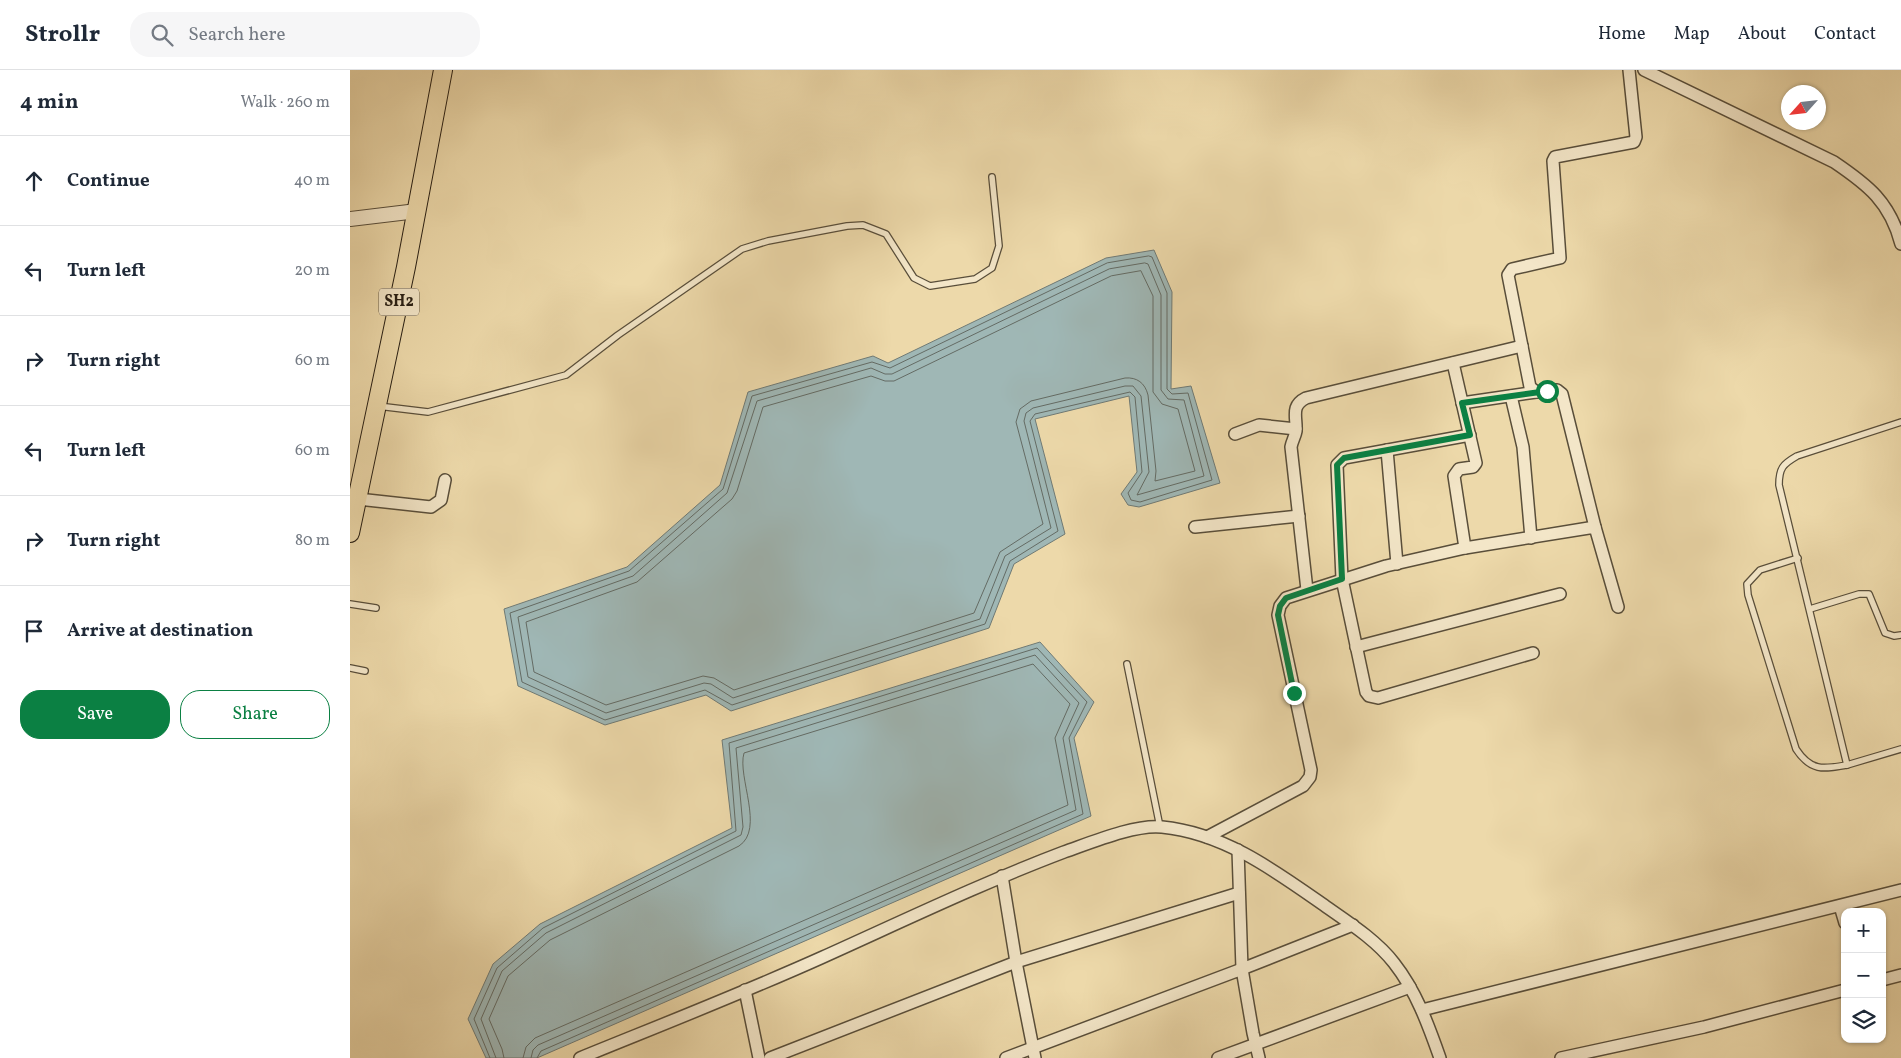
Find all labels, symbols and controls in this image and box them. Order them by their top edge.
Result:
search box [130,12,480,57]
text: Strollr [25,18,100,52]
icon: search [148,21,176,49]
text: Search here [188,22,286,48]
text: Home [1598,22,1646,47]
text: Map [1674,22,1710,47]
text: About [1738,22,1786,47]
text: Contact [1814,22,1876,47]
north arrow [1781,85,1826,130]
text: 4 min [20,88,79,117]
text: Walk · 260 m [240,92,330,114]
icon: ahead [20,167,48,195]
text: Continue [67,168,150,194]
text: 40 m [294,170,330,192]
icon: left [20,257,48,285]
text: Turn left [67,258,146,284]
text: 20 m [295,260,330,282]
road number: SH2 [379,288,419,316]
icon: right [20,347,48,375]
text: Turn right [67,348,160,374]
text: 60 m [295,350,330,372]
route start [1536,380,1559,403]
icon: left [20,437,48,465]
text: Turn left [67,438,146,464]
text: 60 m [295,440,330,462]
icon: right [20,527,48,555]
text: Turn right [67,528,160,554]
text: 80 m [295,530,330,552]
icon: arrive [20,617,48,645]
text: Arrive at destination [67,618,253,644]
route end [1283,682,1306,705]
button: Save [20,690,170,739]
button: Share [180,690,330,739]
map controls [1841,908,1886,1043]
button: + [1841,908,1886,953]
button: − [1841,953,1886,998]
button: layers [1841,998,1886,1043]

